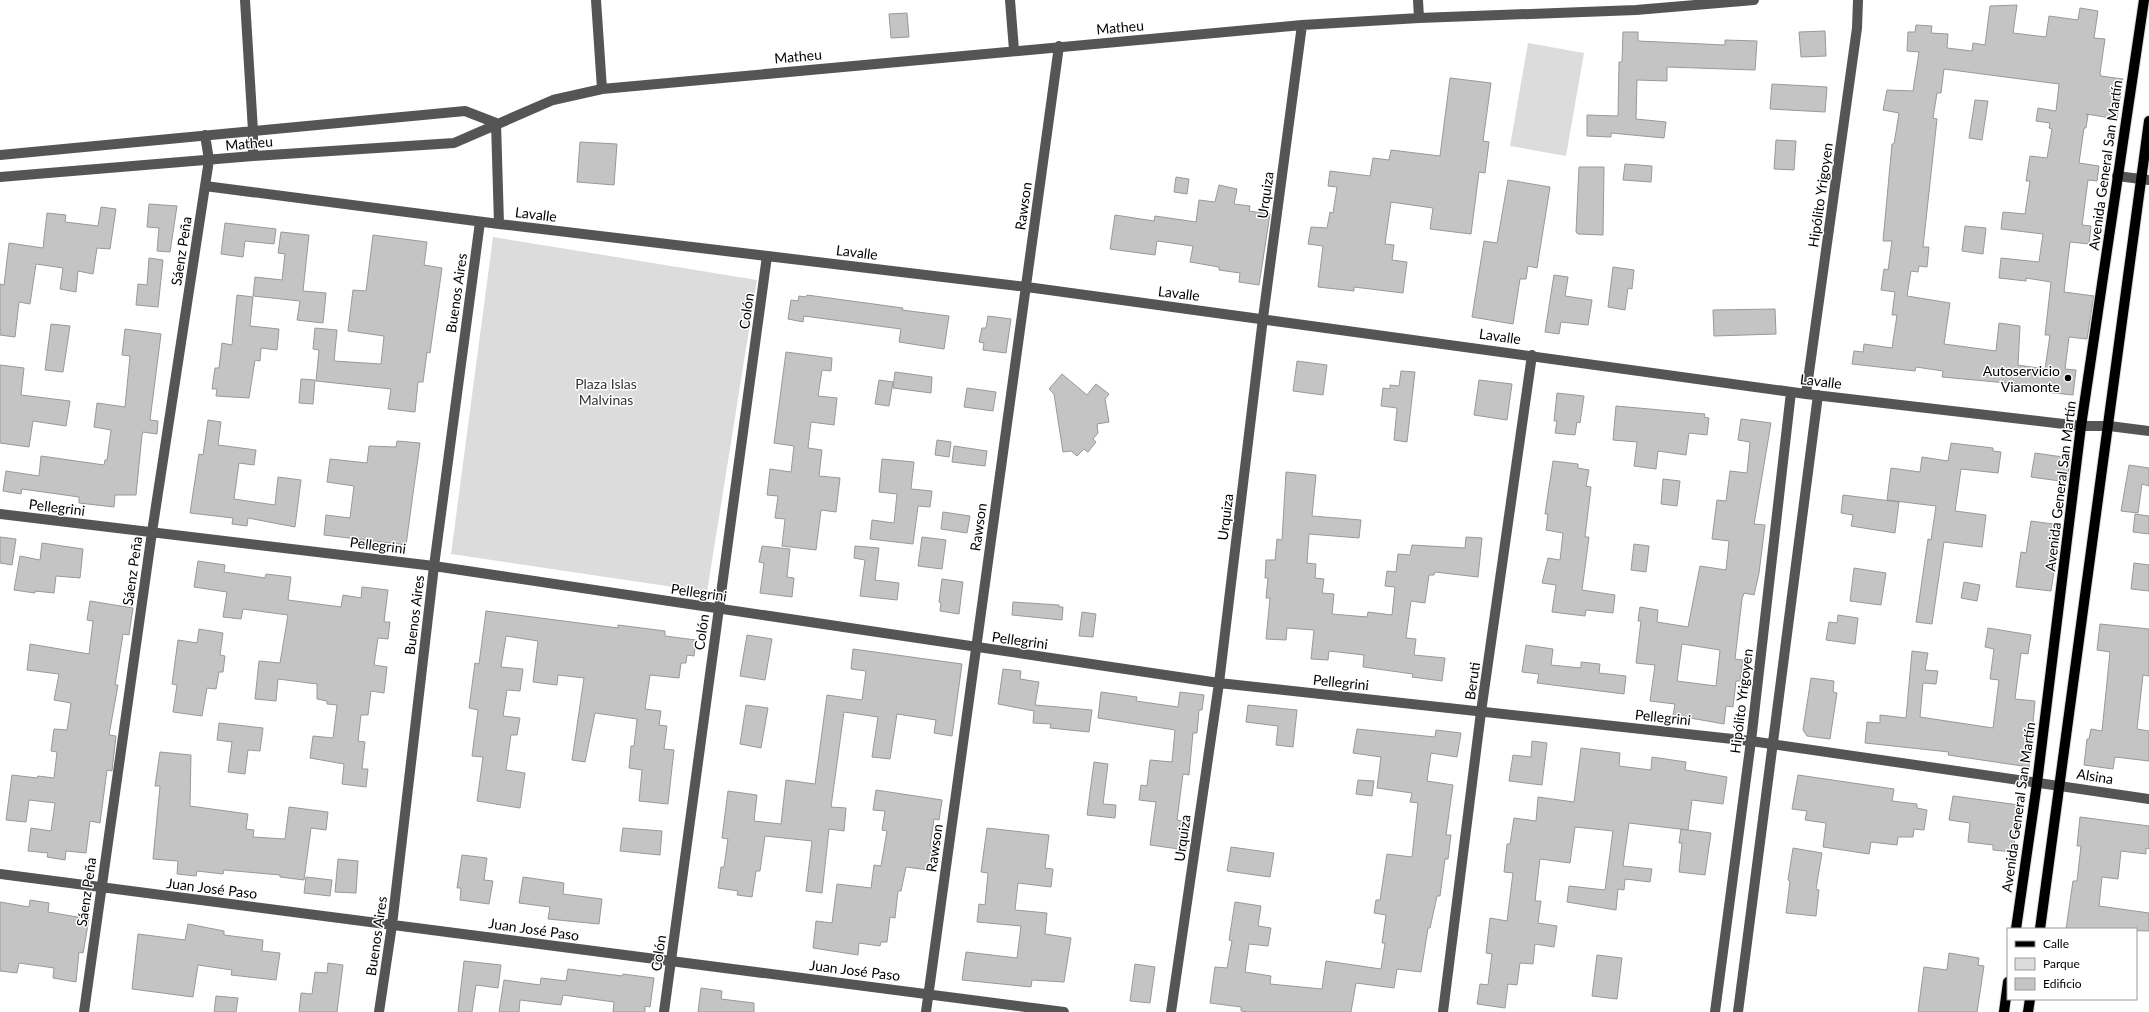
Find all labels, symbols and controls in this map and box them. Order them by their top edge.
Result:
street label: Matheu [1096,16,1144,38]
street label: Matheu [774,45,822,67]
street label: Avenida General San Martín [2085,79,2125,251]
street label: Matheu [225,132,273,154]
street label: Hipólito Yrigoyen [1804,142,1836,248]
street label: Urquiza [1253,170,1277,220]
street label: Rawson [1011,181,1035,231]
street label: Lavalle [514,203,558,225]
street label: Sáenz Peña [167,215,195,287]
street label: Lavalle [835,241,879,263]
street label: Buenos Aires [442,252,470,334]
street label: Lavalle [1157,282,1201,304]
street label: Colón [735,292,757,330]
street label: Lavalle [1478,325,1522,347]
place label: Autoservicio Viamonte [1983,362,2060,395]
street label: Lavalle [1799,370,1843,392]
marker: Autoservicio Viamonte [2063,373,2073,383]
park label: Plaza Islas Malvinas [575,375,637,408]
street label: Avenida General San Martín [2041,400,2079,572]
street label: Urquiza [1214,492,1236,541]
street label: Pellegrini [28,495,86,519]
street label: Rawson [966,502,990,552]
street label: Pellegrini [349,533,407,557]
street label: Sáenz Peña [119,535,145,607]
street label: Buenos Aires [401,574,427,656]
street label: Pellegrini [670,580,728,604]
street label: Colón [690,613,712,651]
street label: Pellegrini [991,628,1049,652]
street label: Hipólito Yrigoyen [1726,648,1756,754]
street label: Beruti [1461,661,1483,701]
street label: Pellegrini [1312,671,1370,693]
street label: Pellegrini [1634,706,1692,728]
street label: Avenida General San Martín [1998,721,2038,893]
street label: Alsina [2075,765,2115,787]
street label: Urquiza [1170,813,1194,863]
street label: Rawson [922,823,946,873]
street label: Sáenz Peña [73,856,99,928]
street label: Juan José Paso [166,874,258,902]
street label: Buenos Aires [362,895,390,977]
street label: Juan José Paso [488,914,580,944]
legend [2007,928,2137,1000]
street label: Colón [647,934,669,972]
text: Calle [2043,936,2069,951]
street label: Juan José Paso [809,956,901,984]
text: Parque [2043,956,2080,971]
text: Edificio [2043,976,2082,991]

